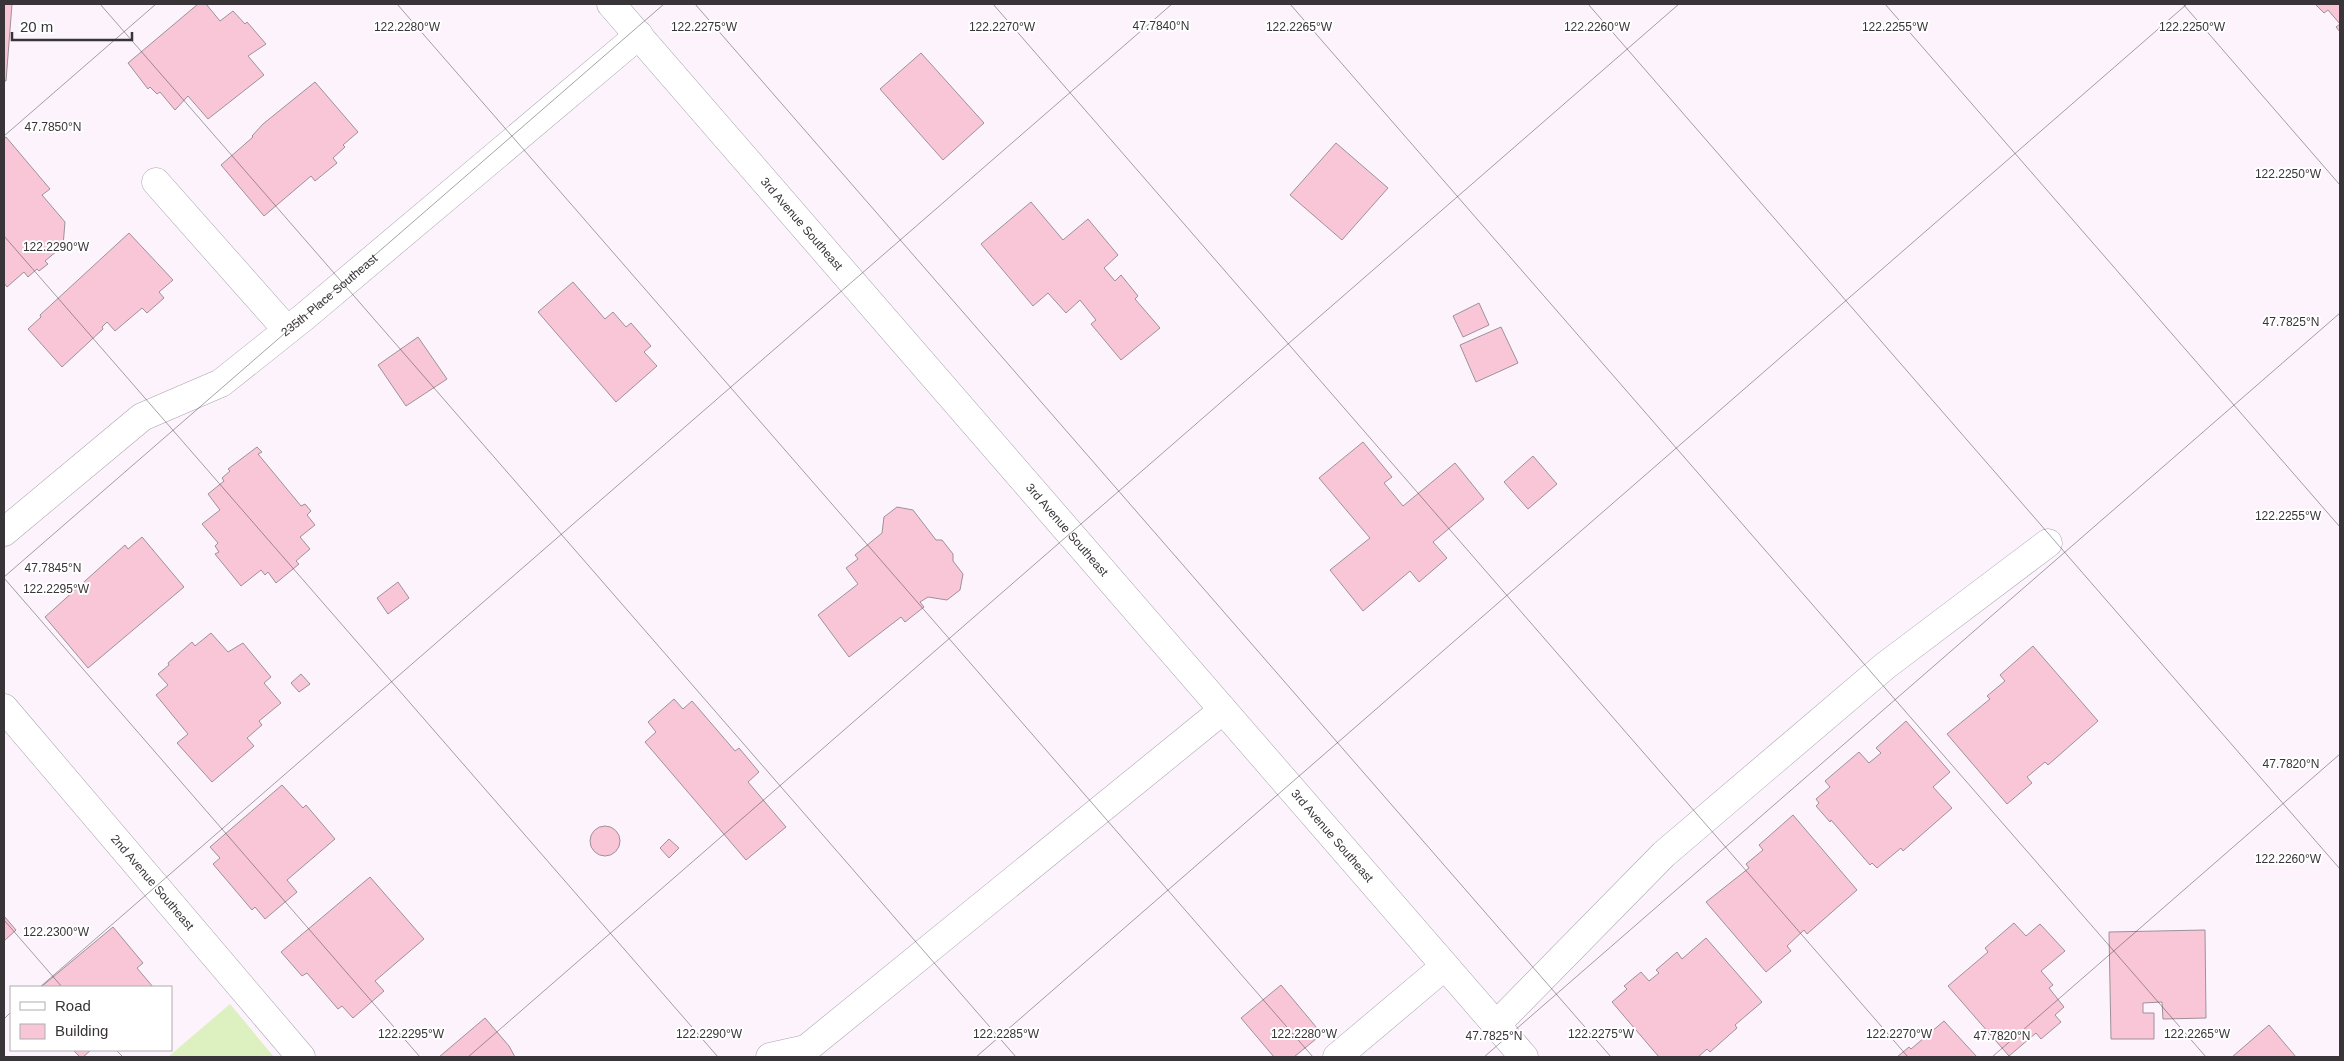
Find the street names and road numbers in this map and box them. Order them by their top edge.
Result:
street label: 3rd Avenue Southeast [758,175,846,274]
street label: 235th Place Southeast [278,251,381,339]
street label: 3rd Avenue Southeast [1023,481,1111,580]
street label: 3rd Avenue Southeast [1288,787,1377,886]
street label: 2nd Avenue Southeast [108,832,197,933]

